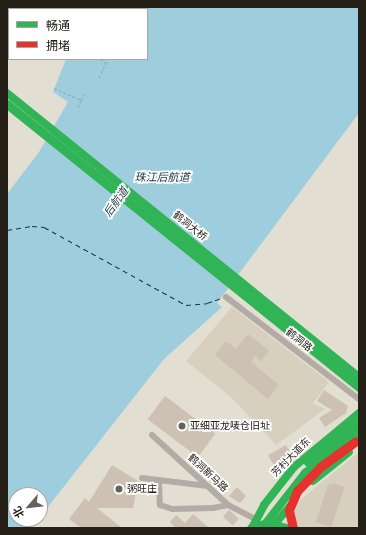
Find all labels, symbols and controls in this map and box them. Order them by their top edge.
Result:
legend [8,8,148,60]
text: 畅通 [46,18,70,33]
text: 拥堵 [46,38,70,53]
water label: 珠江后航道 [135,170,189,184]
water label: 后航道 [101,185,131,219]
street label: 鹤洞大桥 [171,209,209,243]
street label: 鹤洞路 [283,326,315,354]
place label: 亚细亚龙唛仓旧址 [190,420,270,432]
marker: 亚细亚龙唛仓旧址 [177,421,187,431]
street label: 芳村大道东 [269,435,313,479]
street label: 鹤洞新马路 [186,452,230,494]
place label: 粥旺庄 [127,483,157,495]
marker: 粥旺庄 [114,484,124,494]
north arrow [8,487,48,527]
text: 北 [10,504,27,520]

